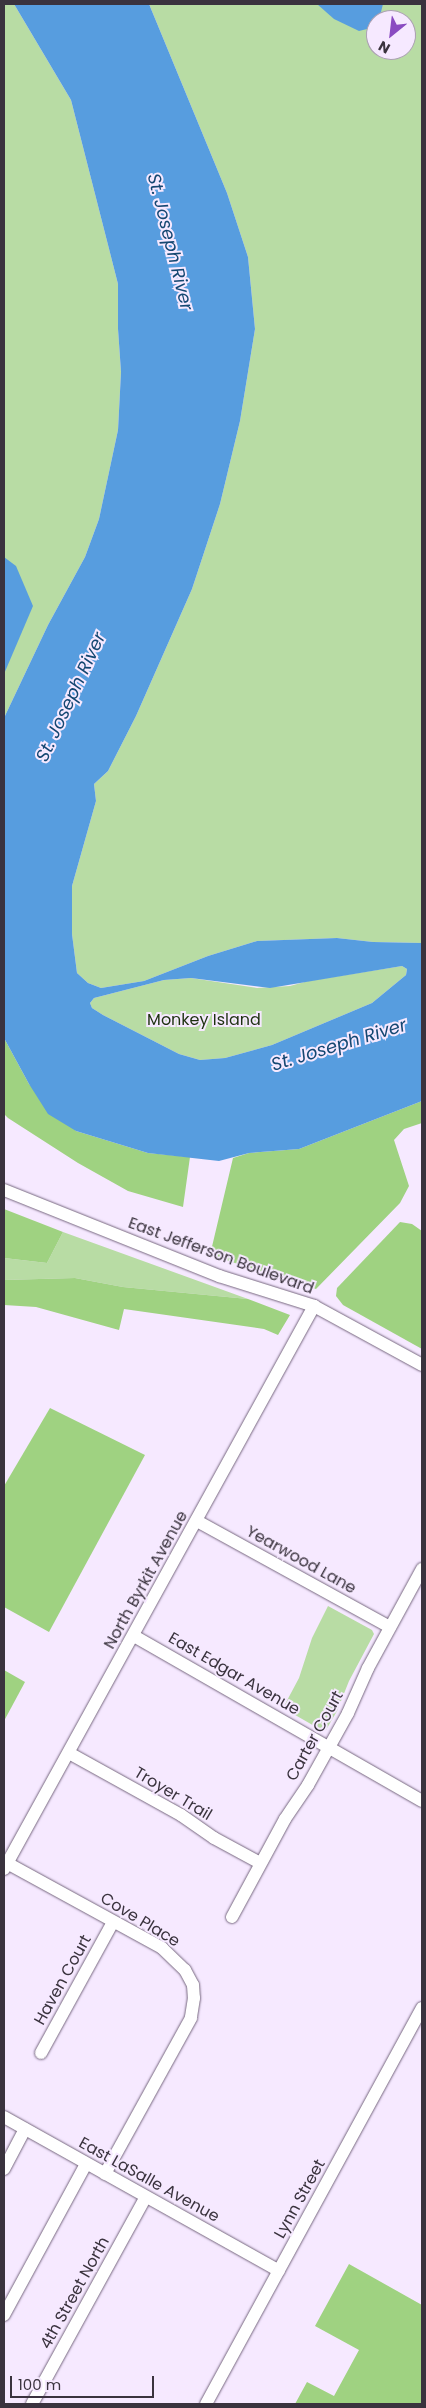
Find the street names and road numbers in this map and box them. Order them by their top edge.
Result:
street label: East Jefferson Boulevard [126,1213,316,1299]
street label: North Byrkit Avenue [100,1508,192,1652]
street label: Yearwood Lane [243,1522,359,1598]
street label: East Edgar Avenue [165,1629,303,1719]
street label: Carter Court [282,1688,348,1784]
street label: Troyer Trail [131,1763,215,1825]
street label: Cove Place [97,1889,183,1951]
street label: Haven Court [30,1932,96,2028]
street label: East LaSalle Avenue [75,2133,223,2227]
street label: Lynn Street [270,2156,330,2242]
street label: 4th Street North [36,2234,114,2352]

